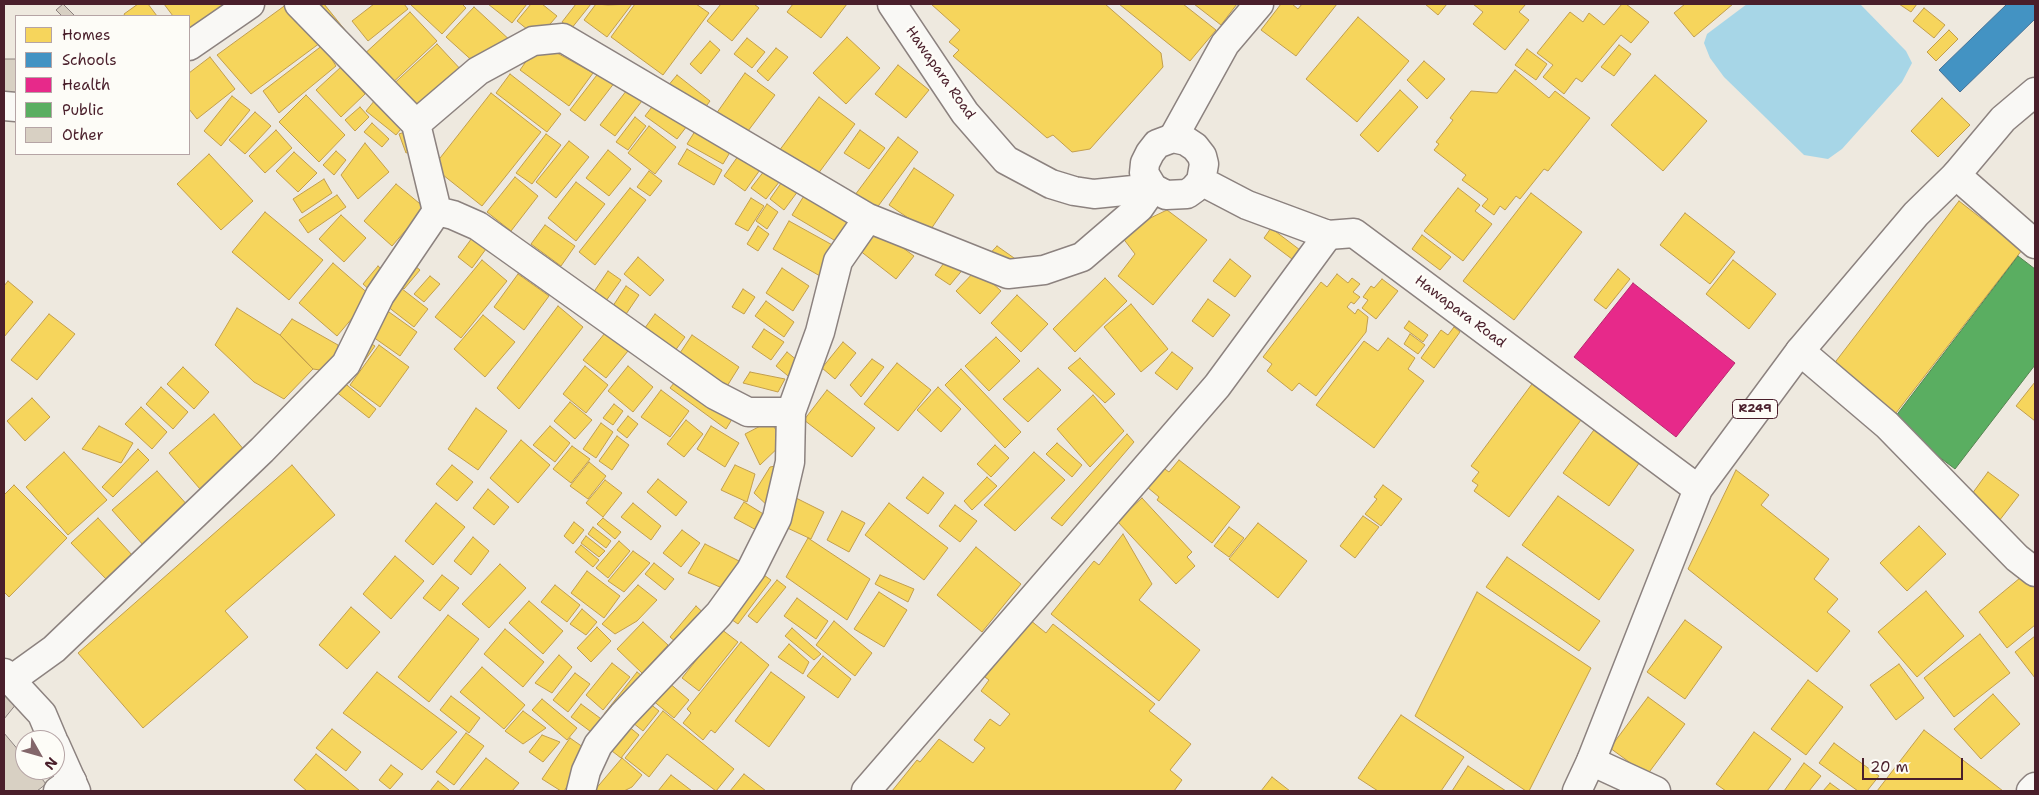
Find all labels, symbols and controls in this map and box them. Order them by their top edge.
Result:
legend [15,15,190,155]
street label: Hawapara Road [902,23,978,123]
text: Homes [62,25,110,45]
text: Schools [62,50,117,70]
text: Health [62,75,110,95]
text: Public [62,100,104,120]
text: Other [62,125,104,145]
street label: Hawapara Road [1411,272,1509,352]
road number: R249 [1732,399,1778,418]
north arrow [15,730,65,780]
scale bar [1864,748,1965,780]
text: N [41,754,62,774]
text: 20 m [1870,757,1909,777]

